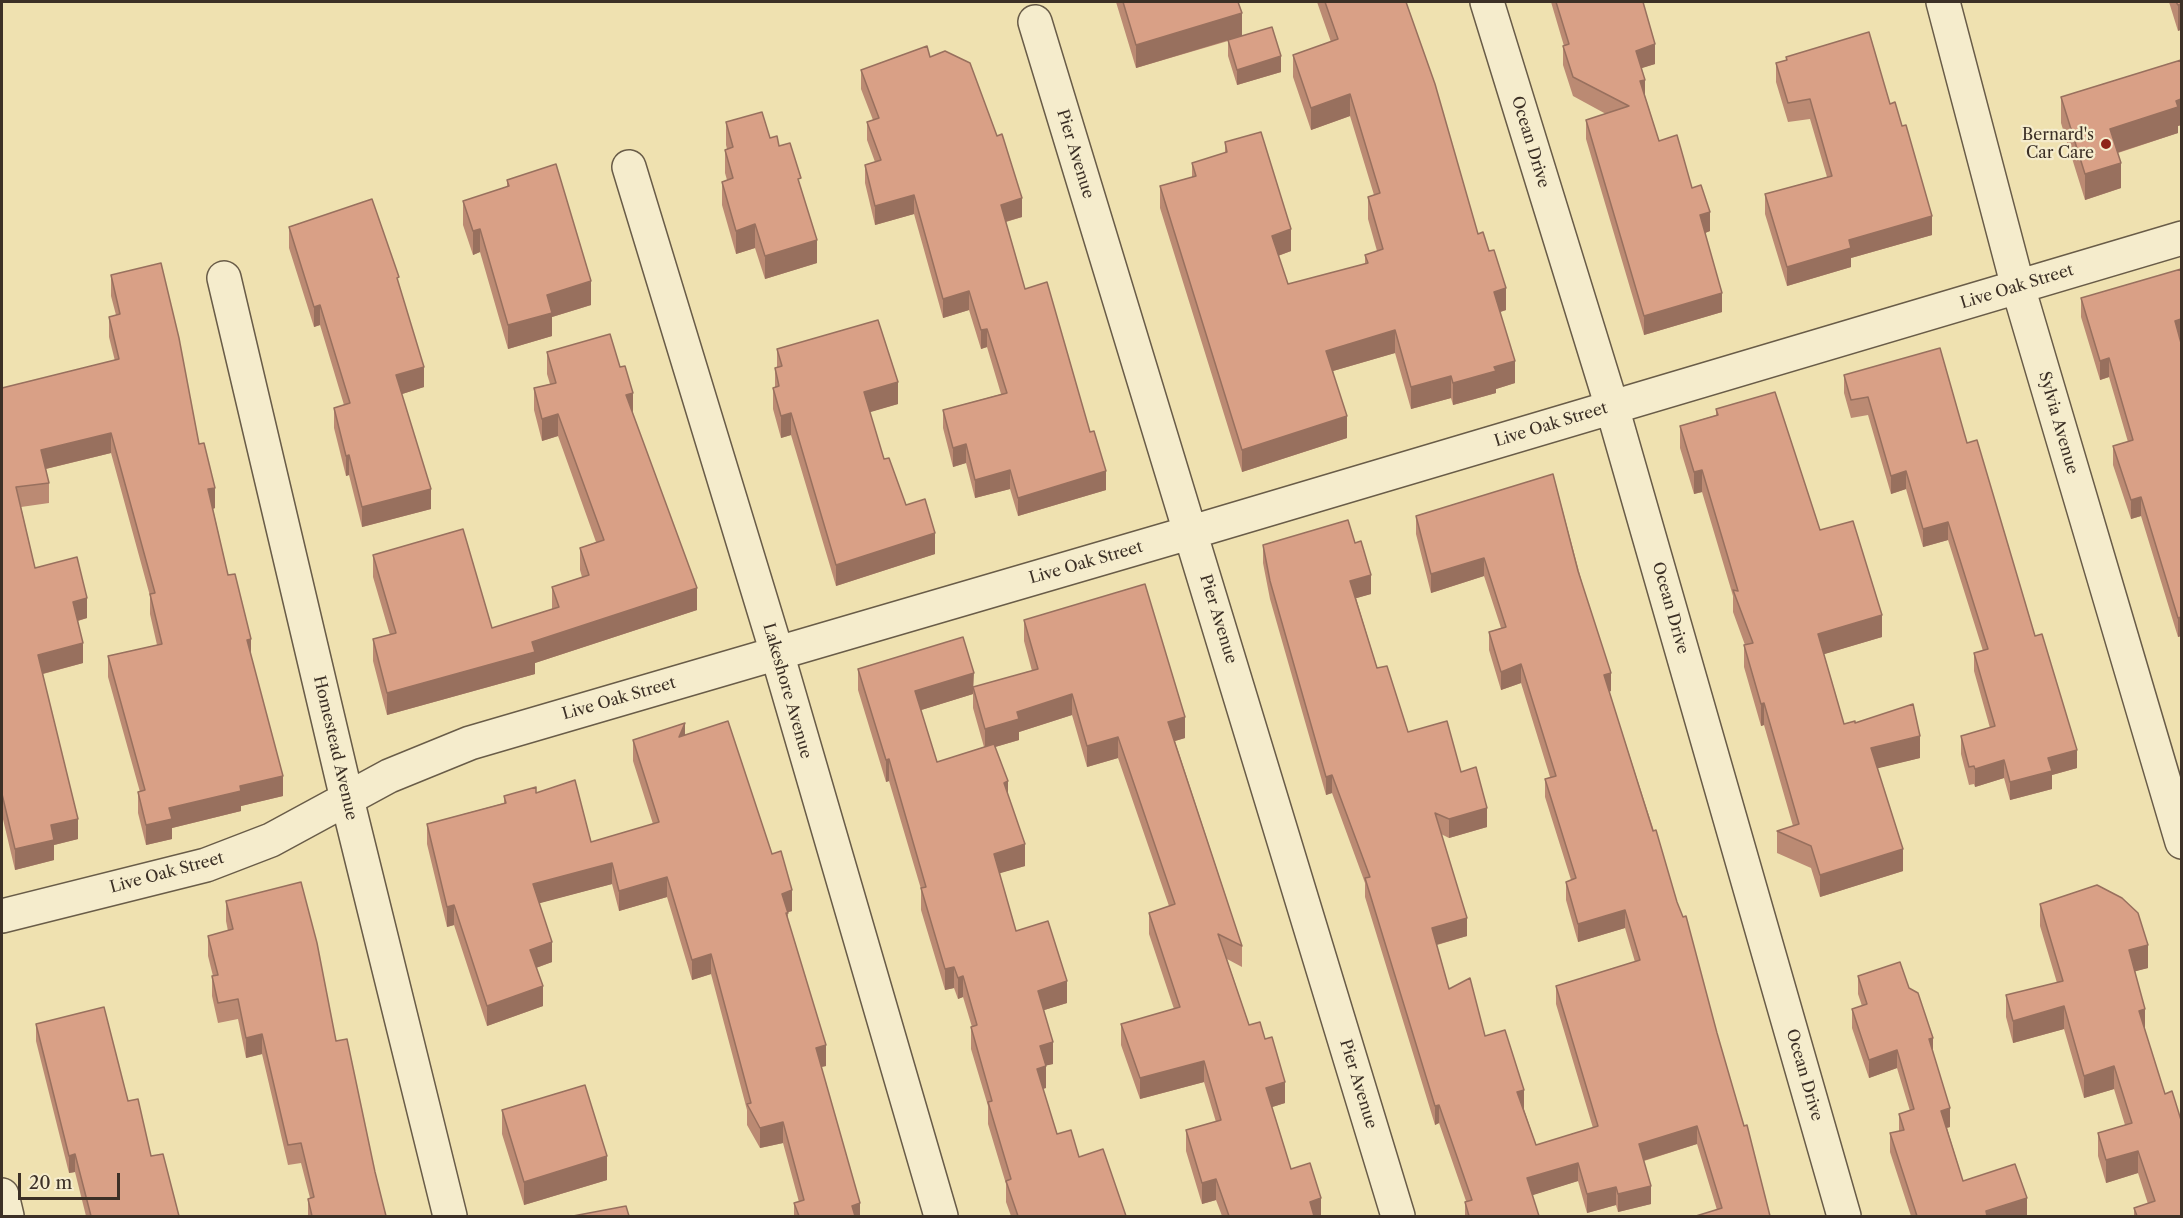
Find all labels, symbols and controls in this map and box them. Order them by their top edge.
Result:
street label: Ocean Drive [1507,94,1553,190]
street label: Pier Avenue [1052,107,1098,201]
place label: Bernard's Car Care [2022,125,2094,163]
marker: Bernard's Car Care [2099,137,2113,151]
street label: Live Oak Street [1958,261,2076,313]
street label: Sylvia Avenue [2034,369,2082,477]
street label: Live Oak Street [1492,399,1610,451]
street label: Live Oak Street [1027,538,1145,588]
street label: Ocean Drive [1648,560,1692,656]
street label: Pier Avenue [1195,572,1241,666]
street label: Lakeshore Avenue [758,621,816,761]
street label: Homestead Avenue [309,674,361,822]
street label: Live Oak Street [560,674,678,724]
street label: Live Oak Street [108,849,226,897]
street label: Ocean Drive [1782,1027,1826,1123]
street label: Pier Avenue [1335,1037,1381,1131]
scale bar [21,1161,123,1199]
text: 20 m [29,1172,72,1194]

